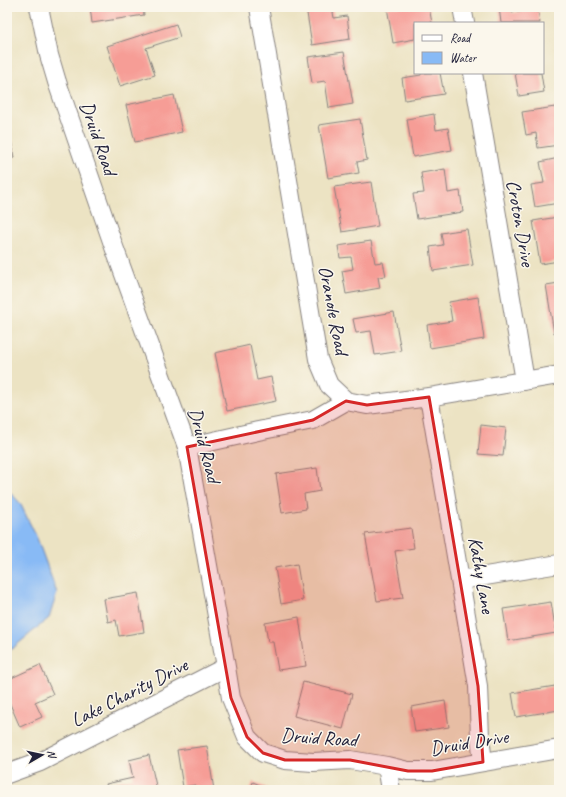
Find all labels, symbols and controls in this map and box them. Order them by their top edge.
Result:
legend [414,22,544,74]
text: Road [450,30,472,46]
text: Water [450,50,478,66]
street label: Druid Road [74,98,124,181]
street label: Croton Drive [501,178,541,270]
street label: Oranole Road [313,264,355,360]
street label: Druid Road [183,405,227,488]
street label: Kathy Lane [462,535,501,617]
street label: Lake Charity Drive [67,652,193,733]
street label: Druid Road [280,722,361,753]
street label: Druid Drive [428,724,511,761]
north arrow [22,735,62,775]
text: N [44,749,60,760]

